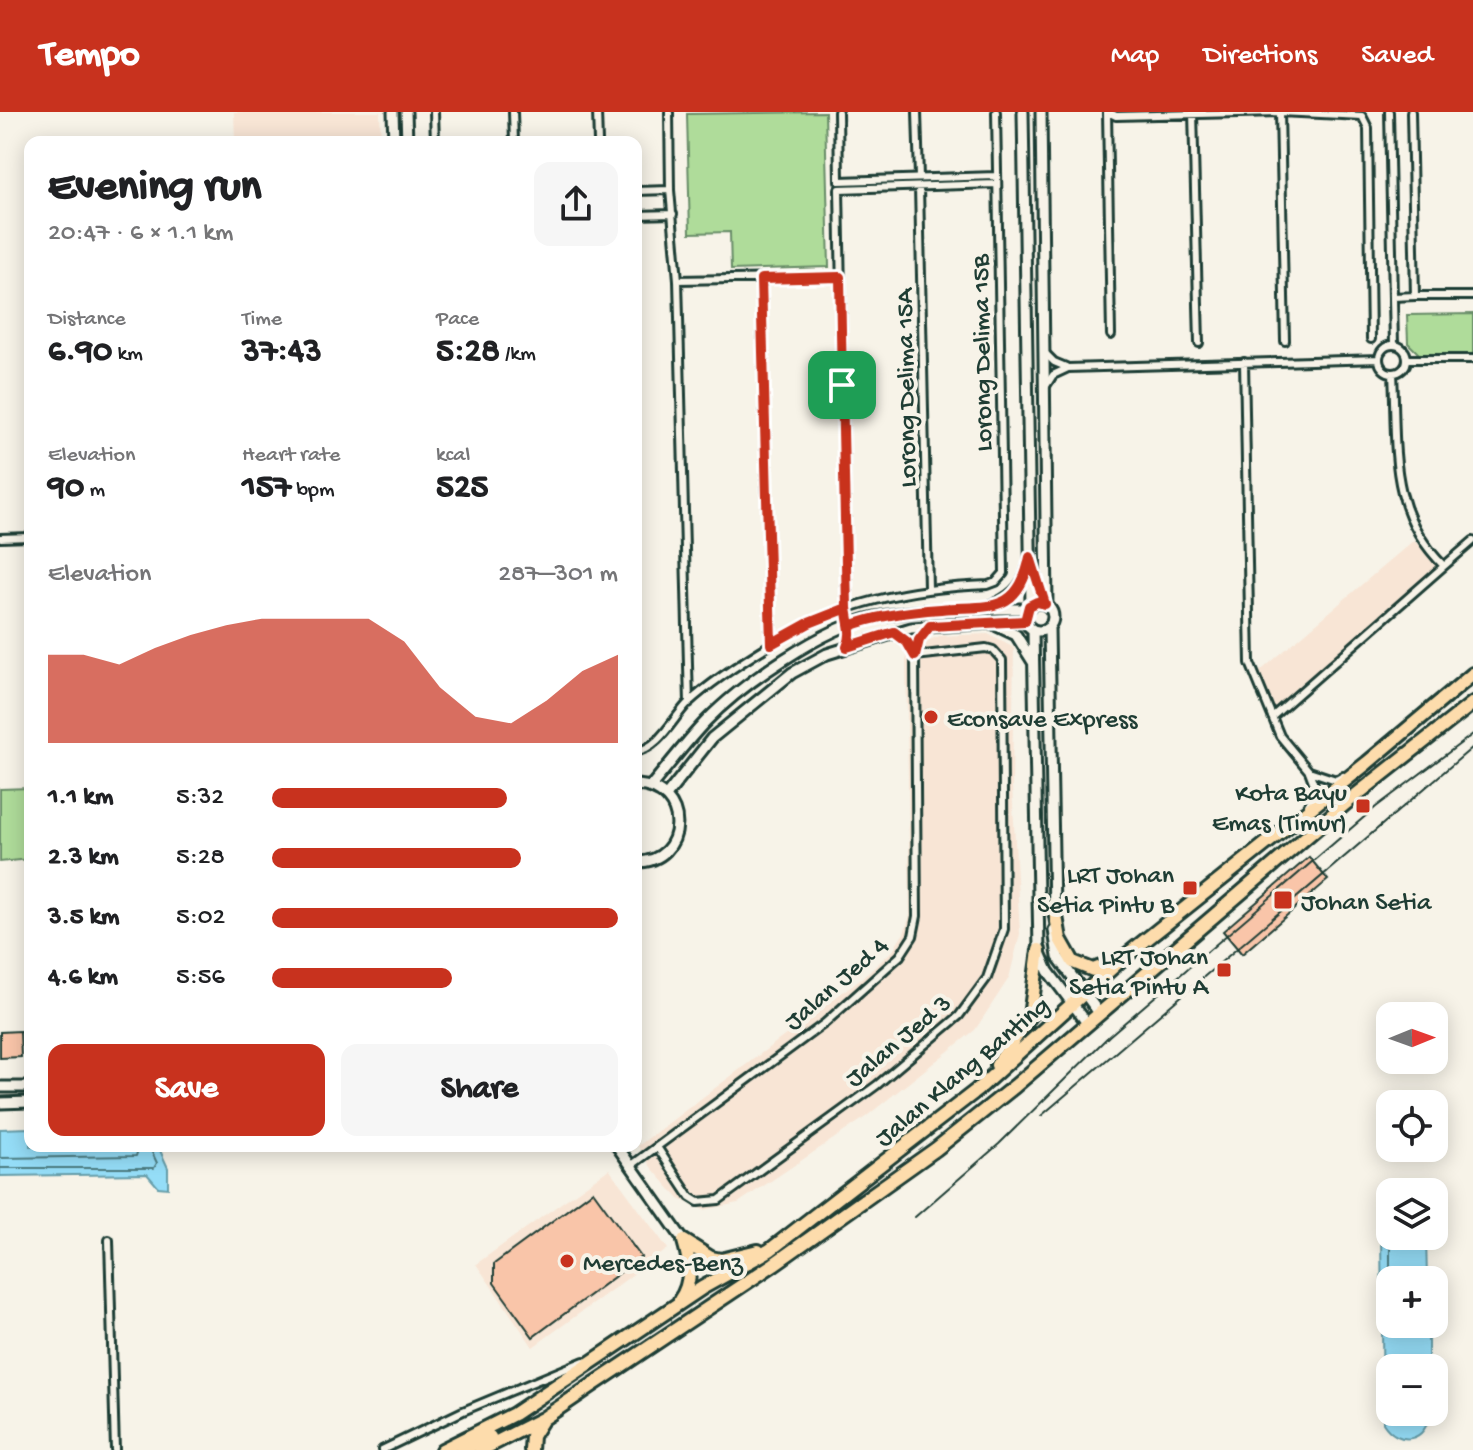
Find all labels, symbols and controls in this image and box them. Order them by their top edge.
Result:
text: Tempo [40,34,140,78]
text: Map [1111,40,1159,73]
text: Directions [1203,40,1317,73]
text: Saved [1361,40,1433,73]
button: share [534,162,618,246]
text: Evening run [48,163,261,215]
text: 20:47 · 6 × 1.1 km [48,219,233,250]
street label: Lorong Delima 15B [967,253,1002,452]
street label: Lorong Delima 15A [891,286,926,488]
text: Distance [48,307,126,333]
text: Time [242,307,282,333]
text: Pace [436,307,479,333]
text: 6.90 [48,333,112,373]
text: 37:43 [242,333,322,373]
text: 5:28 [436,333,500,373]
text: km [112,342,143,368]
text: /km [500,342,536,368]
pin [808,351,876,419]
icon: arrive [820,363,864,407]
text: Elevation [48,443,135,469]
text: Heart rate [242,443,340,469]
text: kcal [436,443,470,469]
text: 90 [48,469,84,509]
text: 157 [242,469,291,509]
text: 525 [436,469,488,509]
text: m [84,478,105,504]
text: bpm [291,478,335,504]
text: Elevation [48,560,151,591]
text: 287–301 m [498,560,618,591]
place label: Econsave Express [947,706,1139,737]
marker: Econsave Express [922,708,940,726]
place label: Kota Bayu Emas (Timur) [1212,780,1347,841]
text: 1.1 km [48,783,113,814]
text: 5:32 [176,783,224,814]
marker: Kota Bayu Emas (Timur) [1354,797,1372,815]
text: 2.3 km [48,843,119,874]
text: 5:28 [176,843,225,874]
place label: LRT Johan Setia Pintu B [1037,862,1175,923]
marker: LRT Johan Setia Pintu B [1181,879,1199,897]
marker: Johan Setia [1272,889,1294,911]
place label: Johan Setia [1301,889,1433,920]
text: 3.5 km [48,903,120,934]
text: 5:02 [176,903,225,934]
street label: Jalan Jed 4 [780,932,896,1039]
place label: LRT Johan Setia Pintu A [1069,944,1210,1005]
marker: LRT Johan Setia Pintu A [1215,961,1233,979]
text: 4.6 km [48,963,118,994]
text: 5:56 [176,963,225,994]
street label: Jalan Jed 3 [841,989,959,1096]
street label: Jalan Klang Banting [870,991,1057,1155]
north arrow [1376,1002,1448,1074]
map controls [1376,1002,1448,1426]
button: Save [48,1044,325,1136]
button: Share [341,1044,618,1136]
button: locate [1376,1090,1448,1162]
button: layers [1376,1178,1448,1250]
place label: Mercedes-Benz [583,1250,744,1281]
marker: Mercedes-Benz [558,1252,576,1270]
button: + [1376,1266,1448,1338]
button: − [1376,1354,1448,1426]

